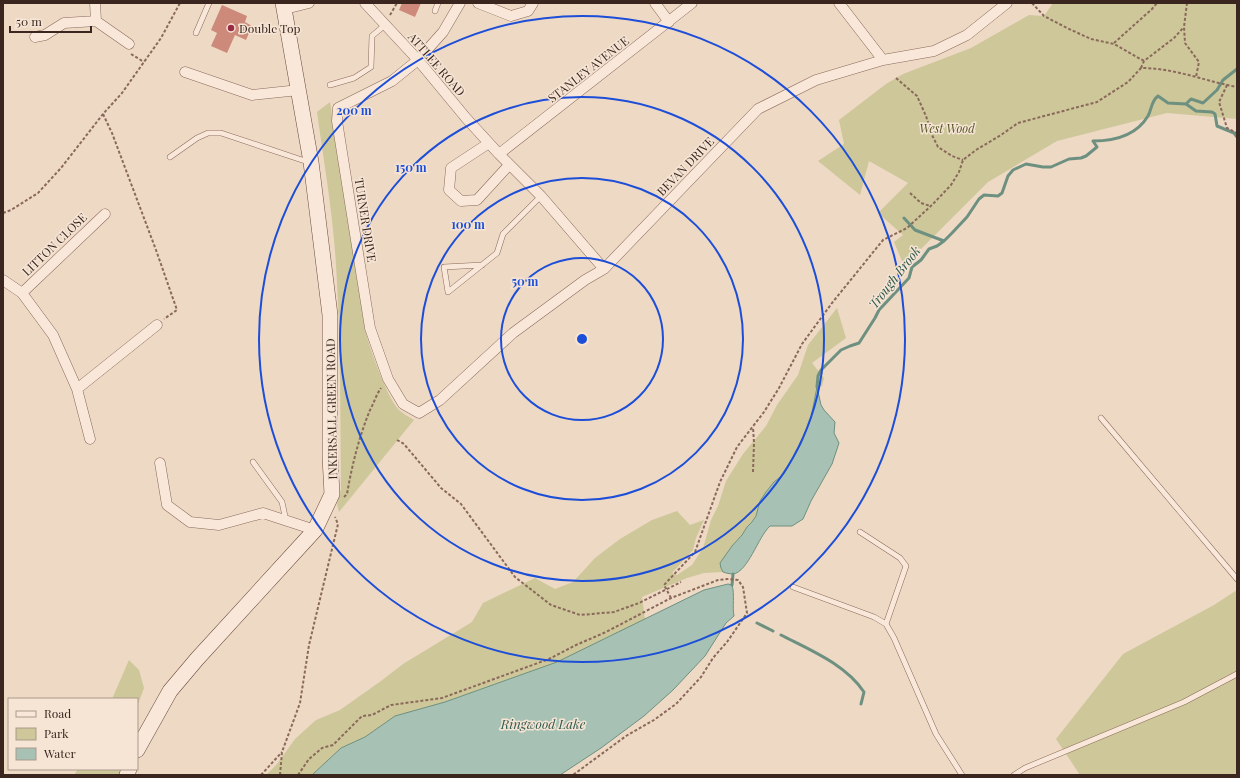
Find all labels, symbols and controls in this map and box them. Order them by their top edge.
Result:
scale bar [10,8,91,34]
text: 50 m [16,13,42,29]
place label: Double Top [239,20,300,36]
marker: Double Top [226,23,236,33]
street label: ATTLEE ROAD [404,28,469,99]
street label: STANLEY AVENUE [544,32,632,106]
text: 200 m [336,102,372,118]
park label: West Wood [919,120,975,136]
street label: BEVAN DRIVE [653,133,717,199]
text: 150 m [395,159,427,175]
street label: TURNER DRIVE [351,177,381,263]
street label: LITTON CLOSE [18,209,90,279]
text: 100 m [451,216,485,232]
water label: Trough Brook [864,242,924,312]
text: 50 m [512,273,539,289]
centre of rings [575,332,589,346]
street label: INKERSALL GREEN ROAD [322,338,340,480]
legend [8,698,138,770]
text: Road [44,705,71,721]
water label: Ringwood Lake [500,715,586,732]
text: Park [44,725,69,741]
text: Water [43,745,77,761]

